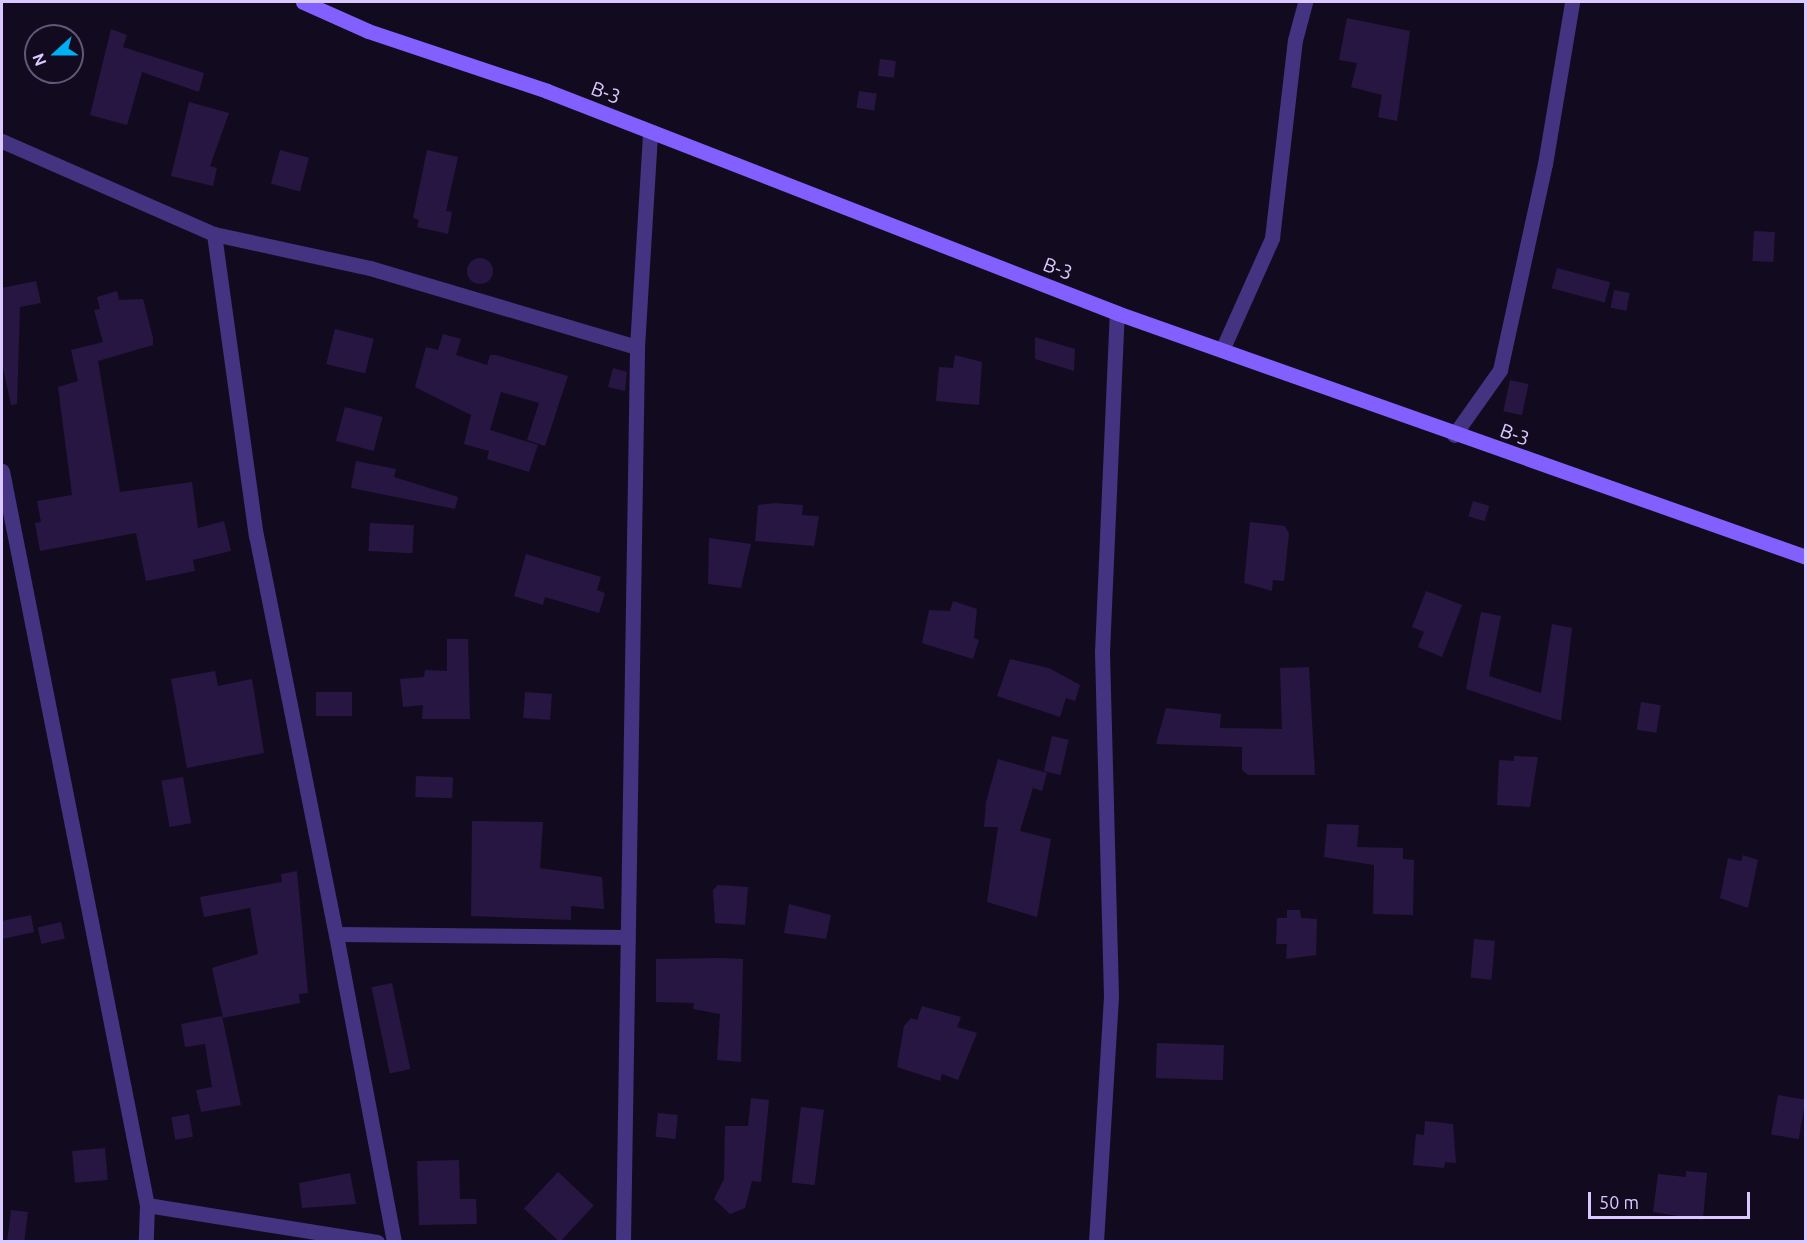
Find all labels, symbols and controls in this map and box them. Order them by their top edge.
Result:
north arrow [24,24,84,84]
text: N [29,51,50,69]
street label: B-3 [588,75,624,109]
street label: B-3 [1040,251,1076,285]
street label: B-3 [1497,418,1533,450]
scale bar [1591,1180,1753,1218]
text: 50 m [1599,1192,1639,1212]

